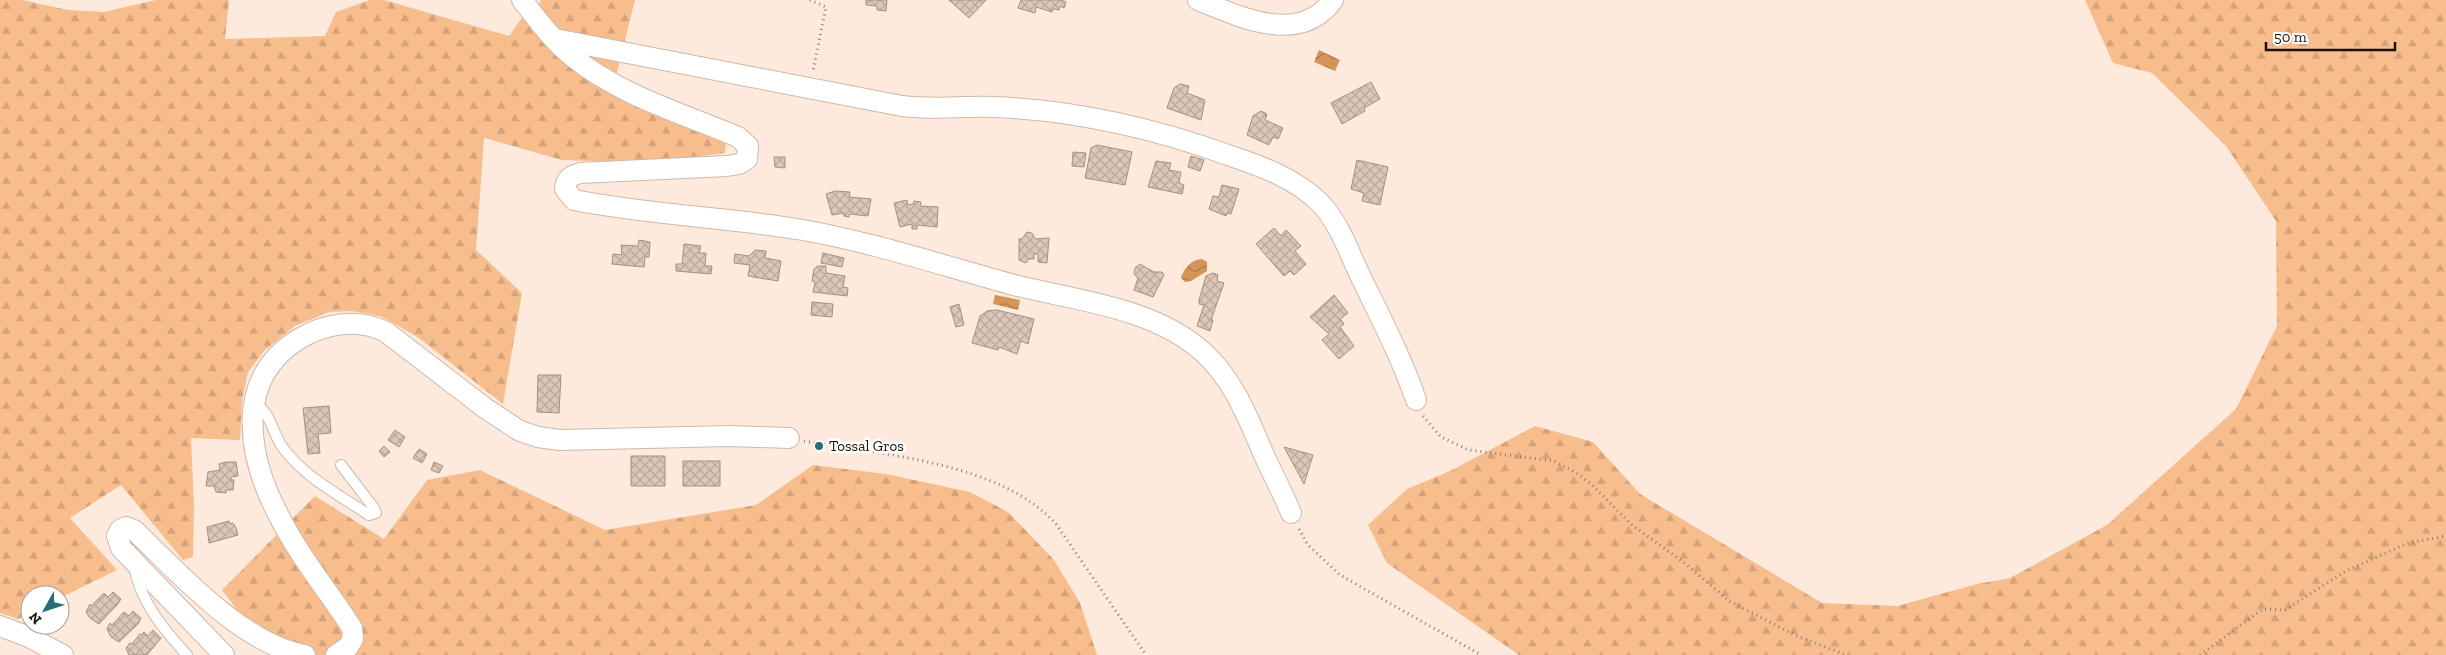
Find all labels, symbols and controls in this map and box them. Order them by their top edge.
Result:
scale bar [2266,20,2395,52]
text: 50 m [2274,28,2307,46]
place label: Tossal Gros [829,437,904,455]
marker: Tossal Gros [813,440,825,452]
north arrow [20,585,70,635]
text: N [25,608,45,628]

